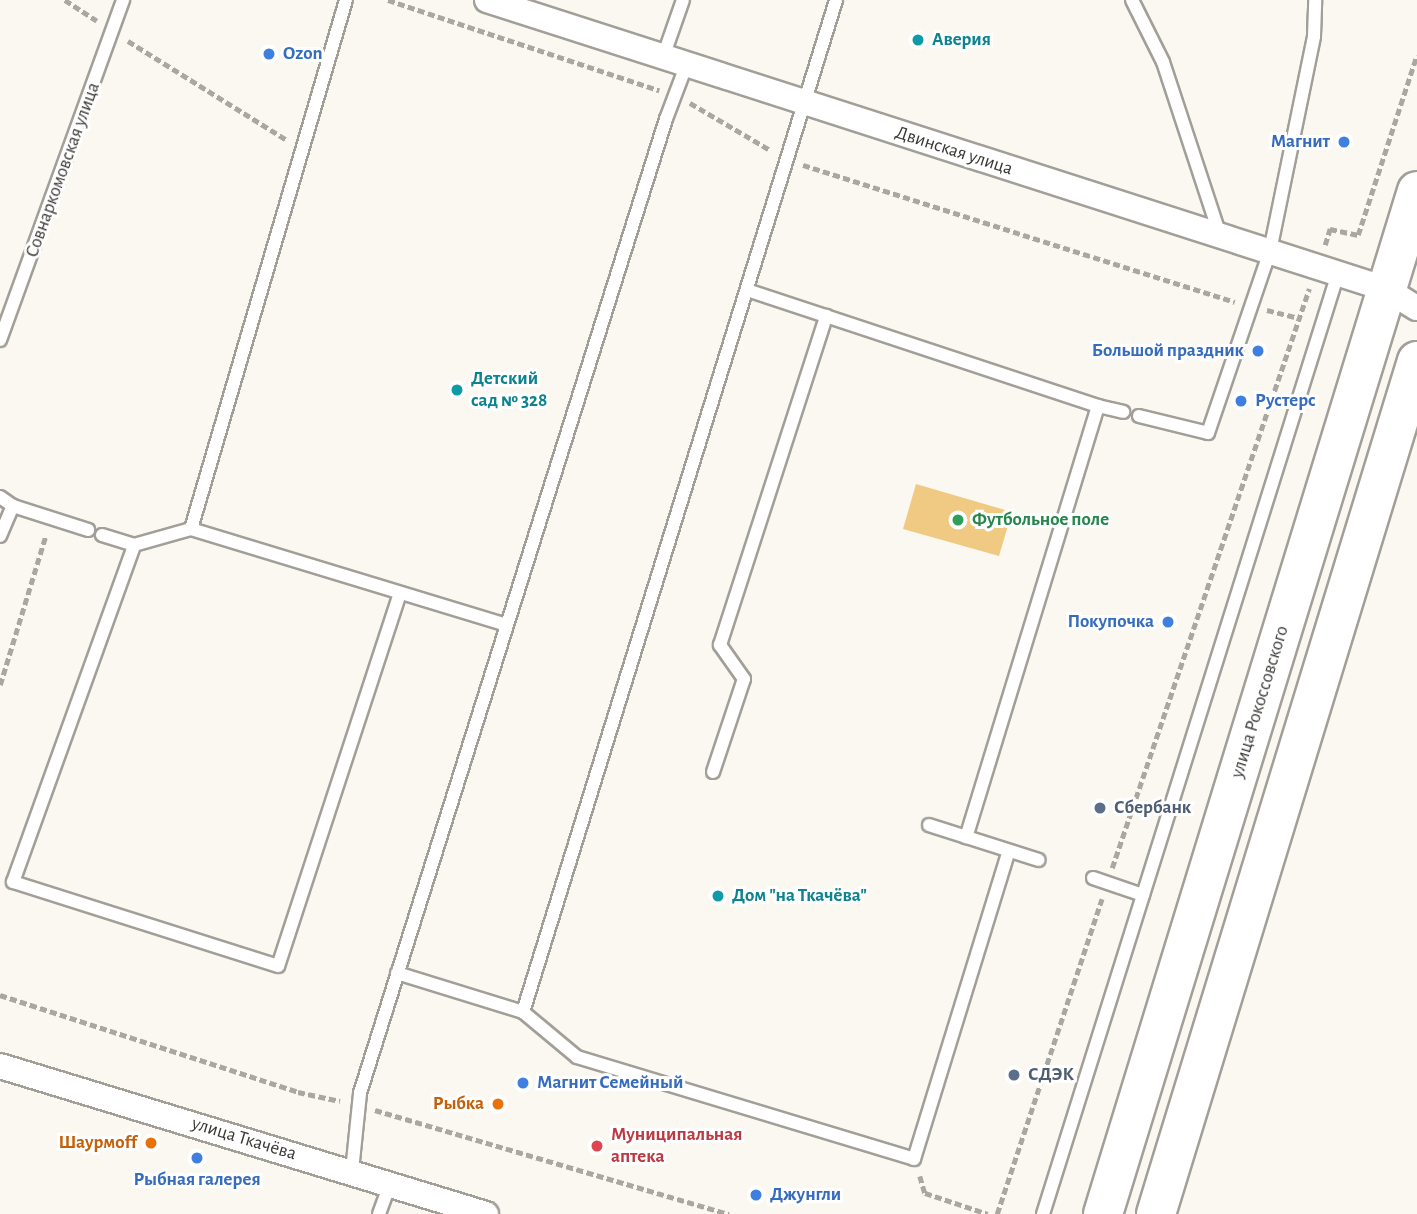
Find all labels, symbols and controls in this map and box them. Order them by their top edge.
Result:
place label: Аверия [932,29,991,51]
marker: Аверия [910,32,926,48]
place label: Ozon [283,43,322,65]
marker: Ozon [261,46,277,62]
street label: Совнаркомовская улица [21,79,105,261]
street label: Двинская улица [892,121,1016,181]
place label: Магнит [1271,131,1330,153]
marker: Магнит [1336,134,1352,150]
place label: Большой праздник [1092,340,1244,362]
marker: Большой праздник [1250,343,1266,359]
place label: Детский сад № 328 [471,368,547,412]
marker: Детский сад № 328 [449,382,465,398]
place label: Рустерс [1255,390,1316,412]
marker: Рустерс [1233,393,1249,409]
place label: Футбольное поле [972,509,1109,531]
marker: Футбольное поле [950,512,966,528]
place label: Покупочка [1067,611,1154,633]
marker: Покупочка [1160,614,1176,630]
street label: улица Рокоссовского [1226,623,1294,781]
place label: Сбербанк [1114,797,1191,819]
marker: Сбербанк [1092,800,1108,816]
place label: Дом "на Ткачёва" [732,885,867,907]
marker: Дом "на Ткачёва" [710,888,726,904]
place label: СДЭК [1028,1064,1074,1086]
marker: СДЭК [1006,1067,1022,1083]
place label: Магнит Семейный [537,1072,683,1094]
marker: Магнит Семейный [515,1075,531,1091]
place label: Рыбка [433,1093,484,1115]
marker: Рыбка [490,1096,506,1112]
street label: улица Ткачёва [189,1112,299,1166]
place label: Муниципальная аптека [611,1124,743,1168]
place label: Шаурмоff [58,1132,137,1154]
marker: Шаурмоff [143,1135,159,1151]
marker: Муниципальная аптека [589,1138,605,1154]
marker: Рыбная галерея [189,1150,205,1166]
place label: Рыбная галерея [133,1169,261,1191]
place label: Джунгли [770,1184,841,1206]
marker: Джунгли [748,1187,764,1203]

